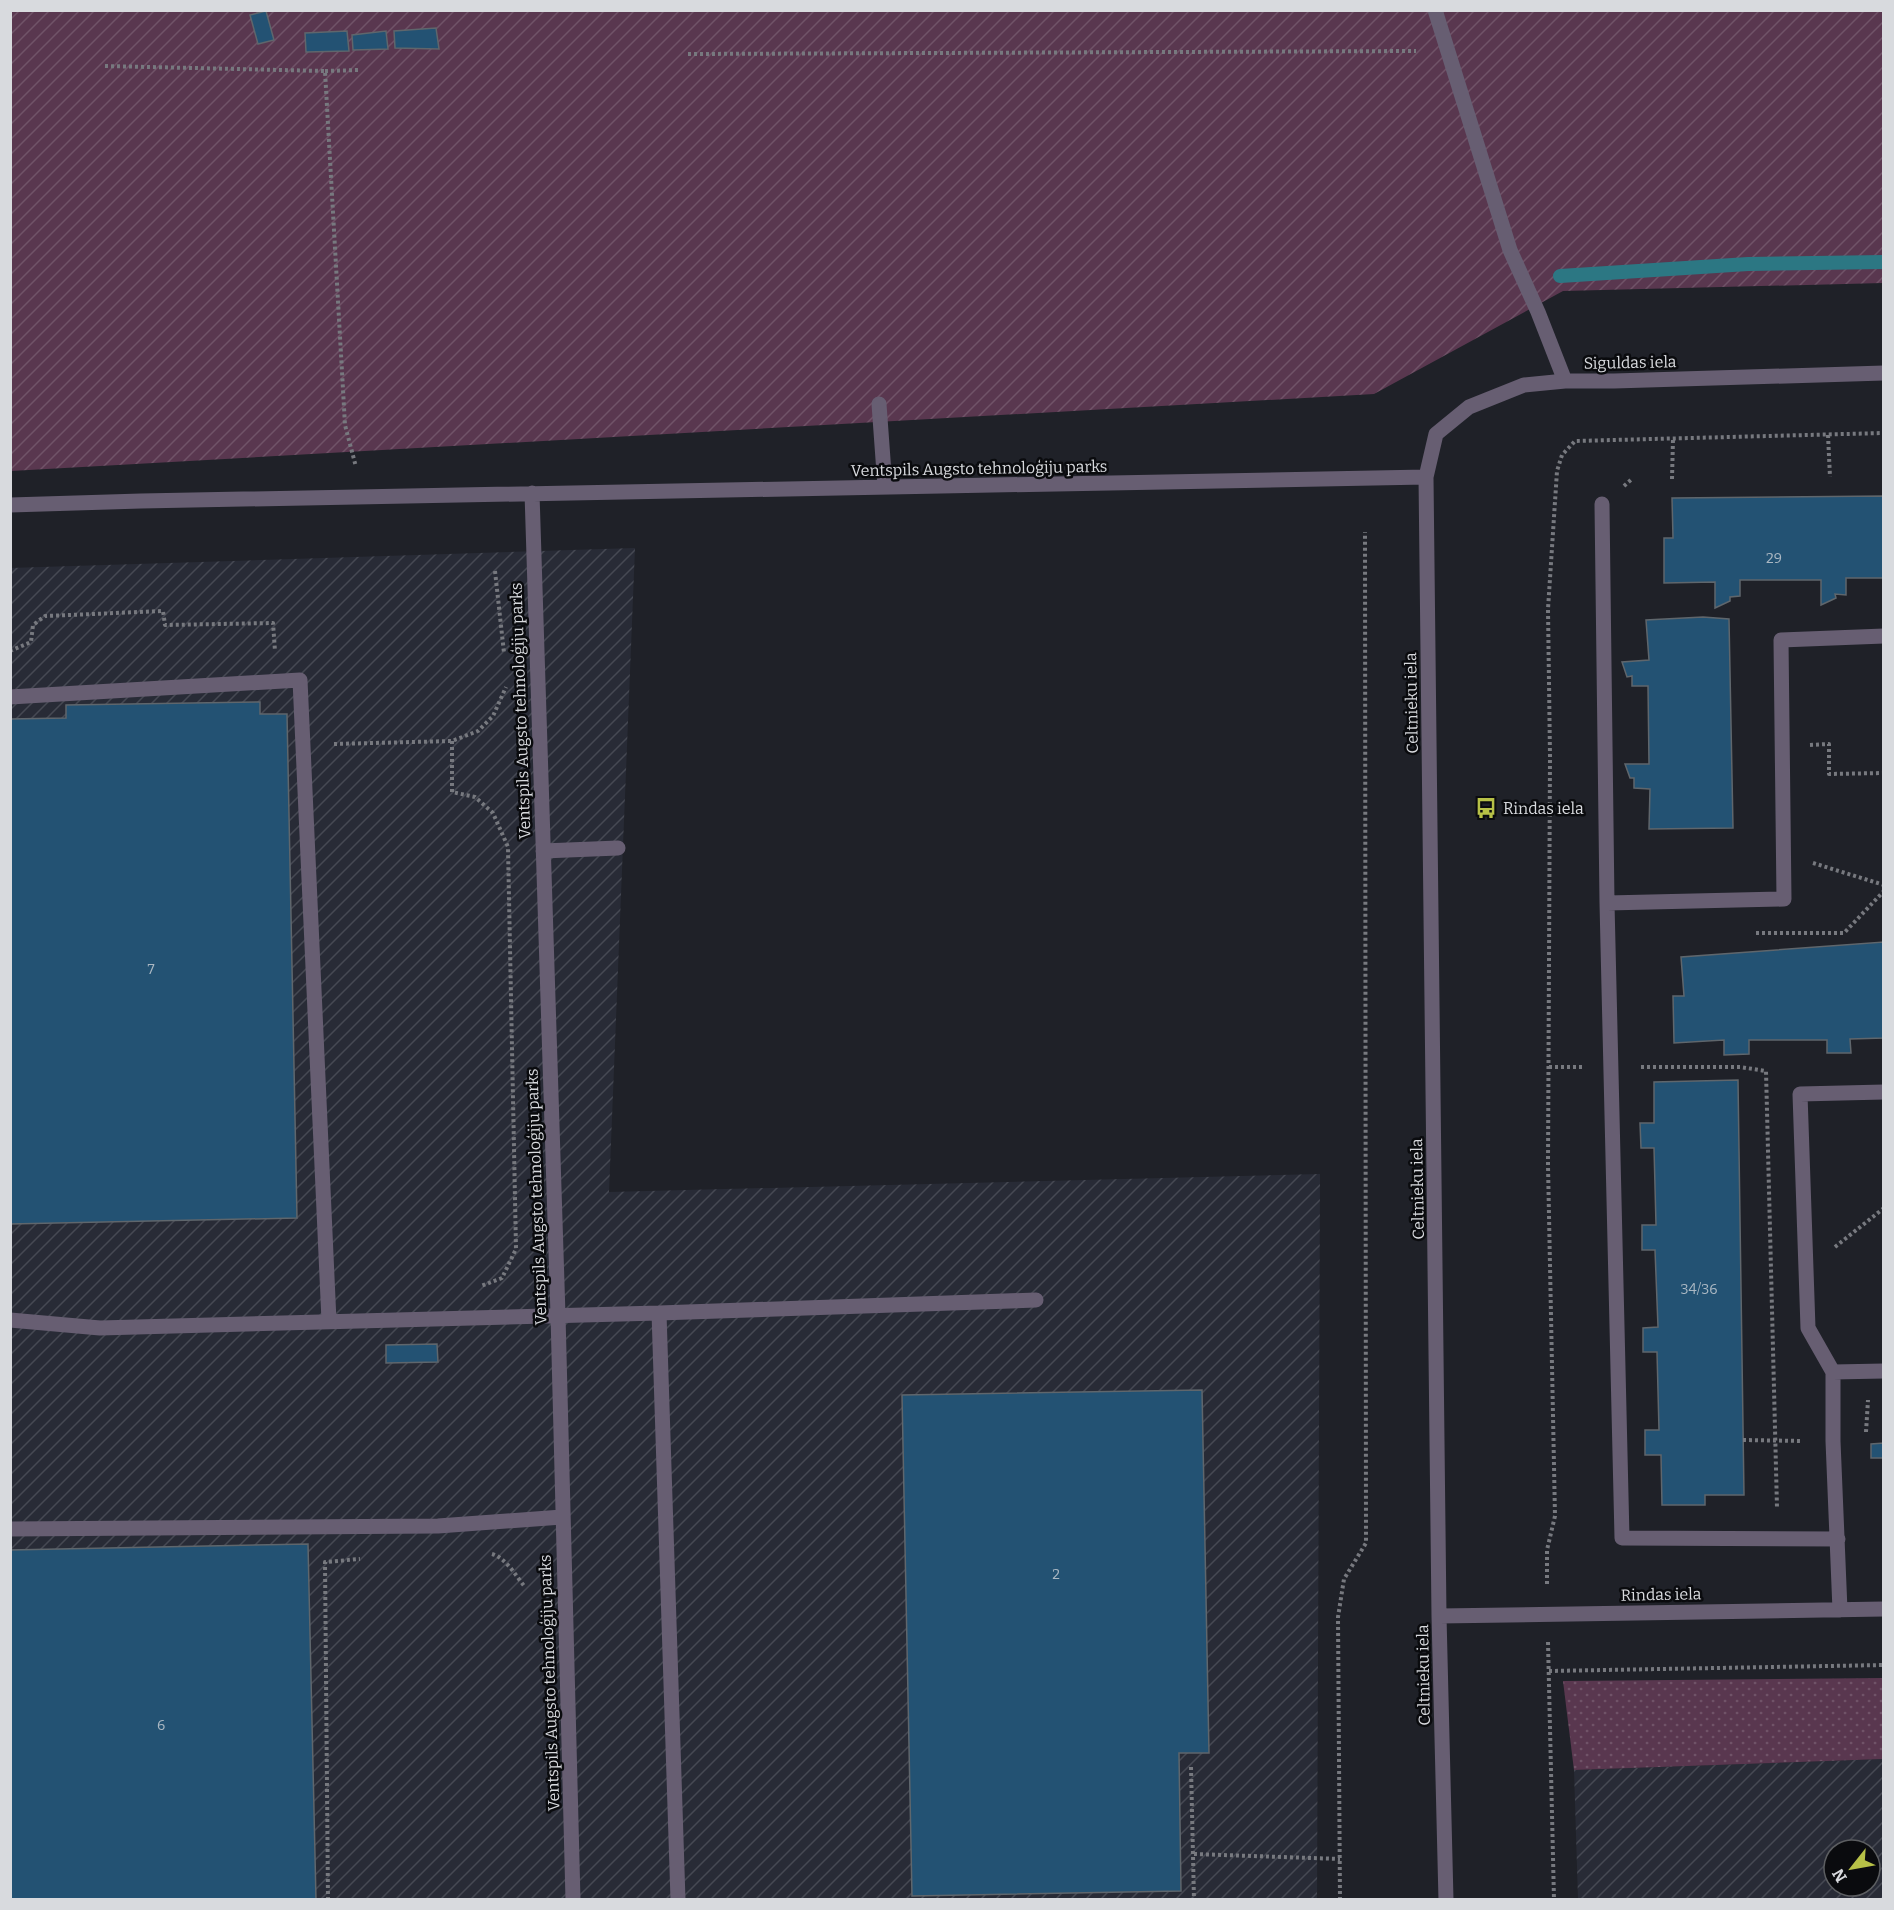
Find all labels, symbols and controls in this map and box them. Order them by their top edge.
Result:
street label: Siguldas iela [1583,352,1677,373]
street label: Ventspils Augsto tehnoloģiju parks [850,457,1108,480]
house number: 29 [1766,550,1782,567]
street label: Ventspils Augsto tehnoloģiju parks [507,582,534,840]
street label: Celtnieku iela [1401,652,1422,754]
bus stop icon: Rindas iela [1474,796,1498,820]
place label: Rindas iela [1503,799,1584,818]
house number: 7 [147,961,155,978]
street label: Ventspils Augsto tehnoloģiju parks [523,1068,550,1326]
street label: Celtnieku iela [1407,1138,1428,1240]
house number: 34/36 [1681,1281,1717,1298]
street label: Ventspils Augsto tehnoloģiju parks [536,1554,563,1812]
house number: 2 [1052,1566,1060,1583]
street label: Rindas iela [1620,1584,1702,1605]
street label: Celtnieku iela [1413,1624,1434,1726]
house number: 6 [157,1717,165,1734]
north arrow [1822,1838,1882,1898]
text: N [1828,1865,1851,1886]

